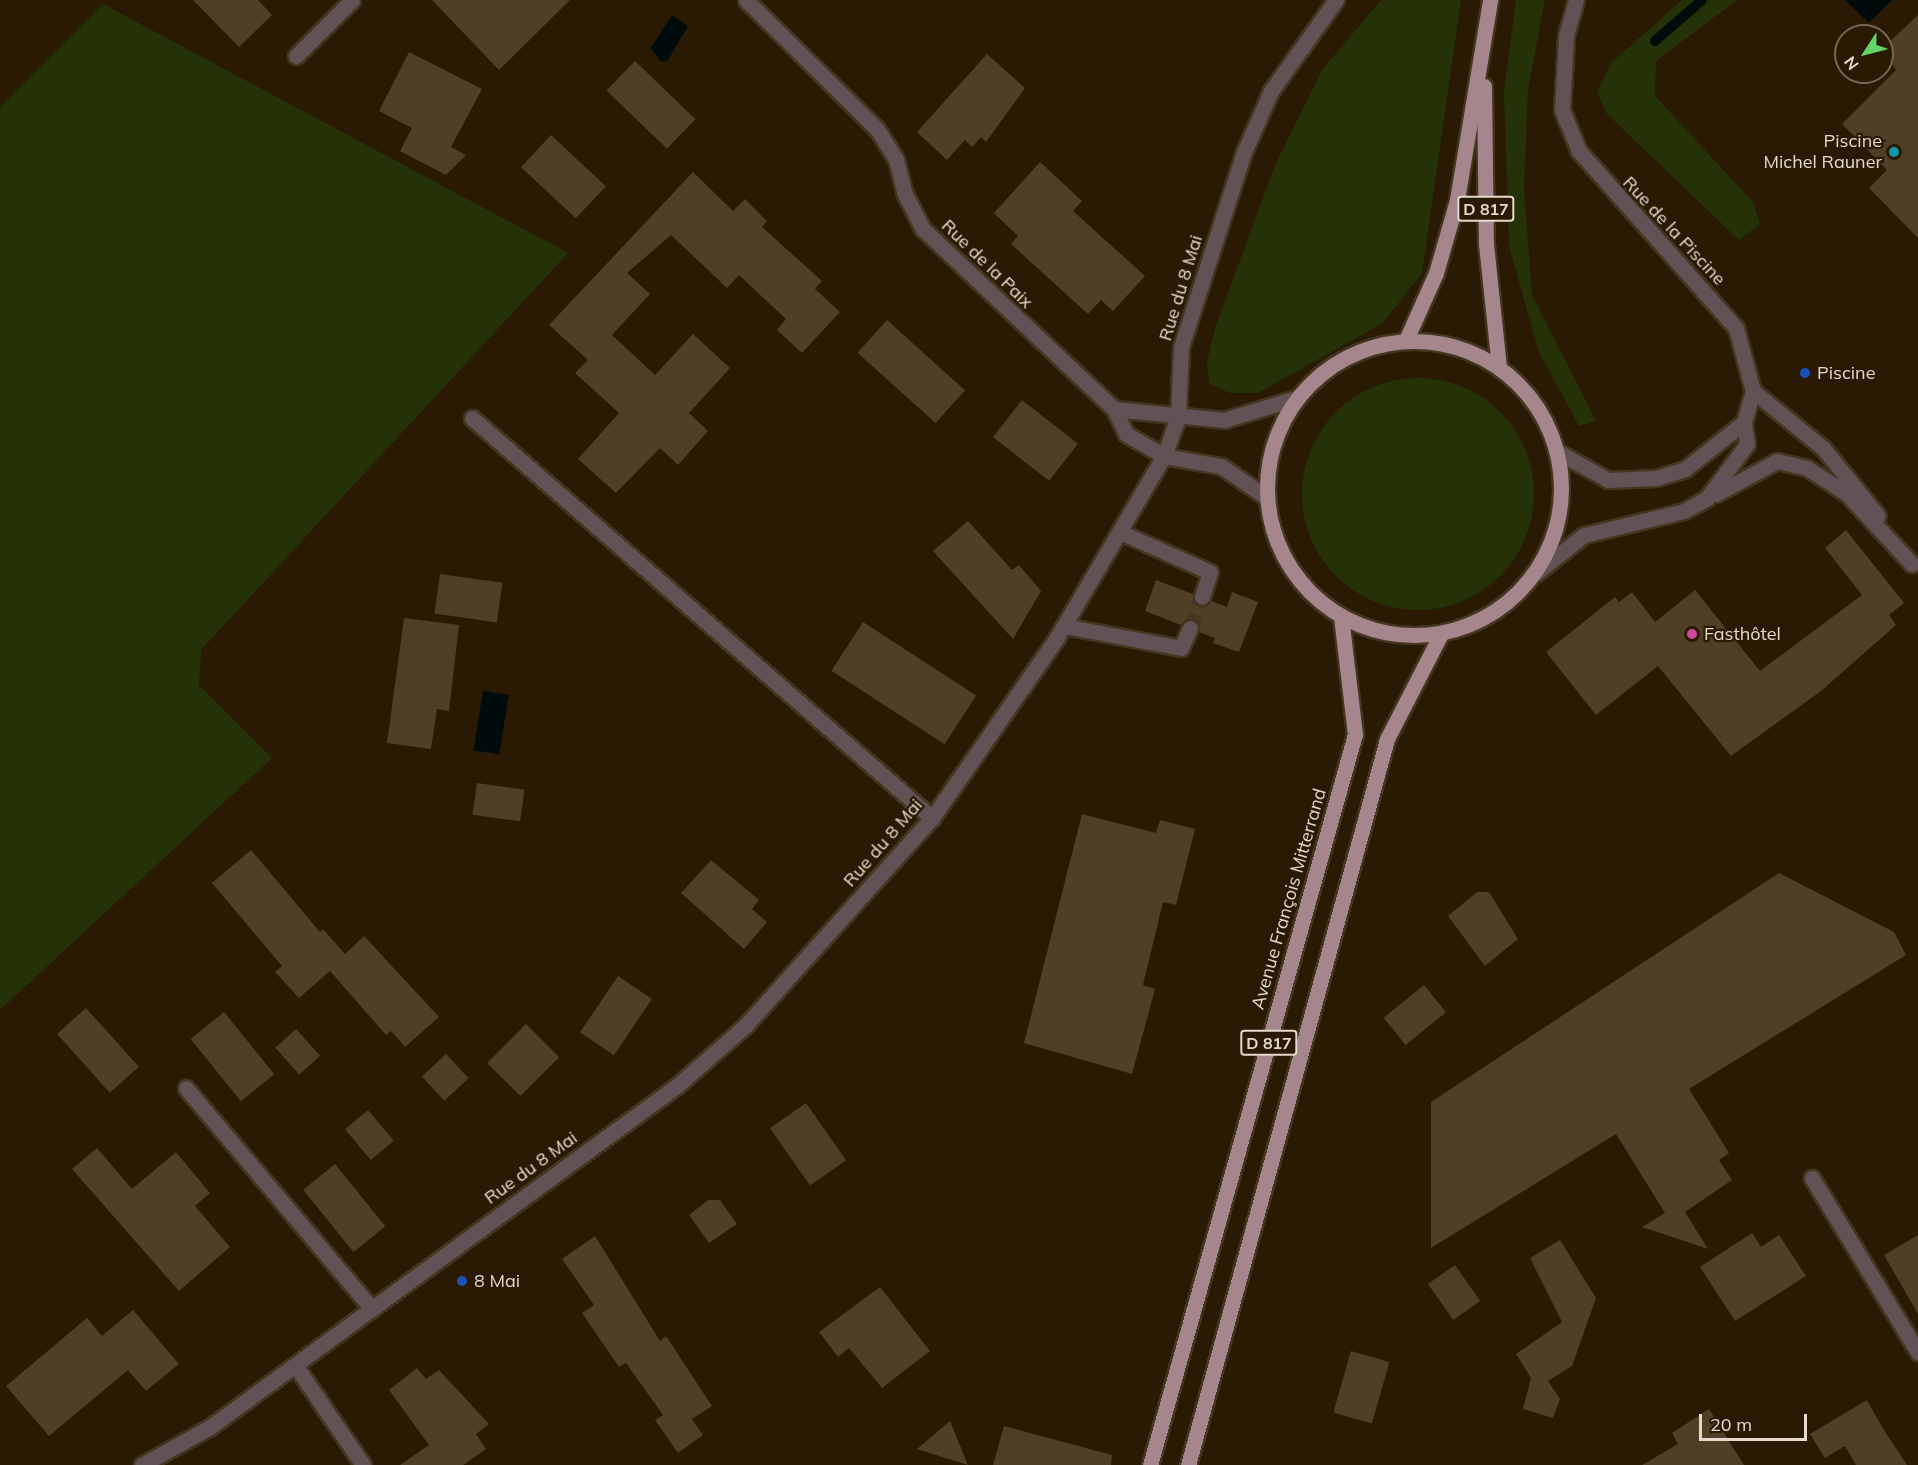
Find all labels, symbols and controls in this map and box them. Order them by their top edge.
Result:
north arrow [1834,24,1894,84]
text: N [1839,53,1863,74]
place label: Piscine Michel Rauner [1764,131,1882,174]
marker: Piscine Michel Rauner [1887,145,1901,159]
street label: Rue de la Piscine [1618,172,1730,290]
road number: D 817 [1456,196,1516,222]
street label: Rue de la Paix [937,215,1037,313]
street label: Rue du 8 Mai [1155,233,1207,343]
place label: Piscine [1817,362,1875,384]
marker: Piscine [1798,366,1812,380]
place label: Fasthôtel [1704,623,1781,645]
marker: Fasthôtel [1685,627,1699,641]
street label: Avenue François Mitterrand [1247,786,1331,1012]
street label: Rue du 8 Mai [839,795,927,891]
road number: D 817 [1239,1030,1299,1056]
street label: Rue du 8 Mai [480,1127,582,1209]
place label: 8 Mai [474,1270,520,1292]
marker: 8 Mai [455,1274,469,1288]
scale bar [1702,1402,1810,1440]
text: 20 m [1710,1413,1752,1436]

